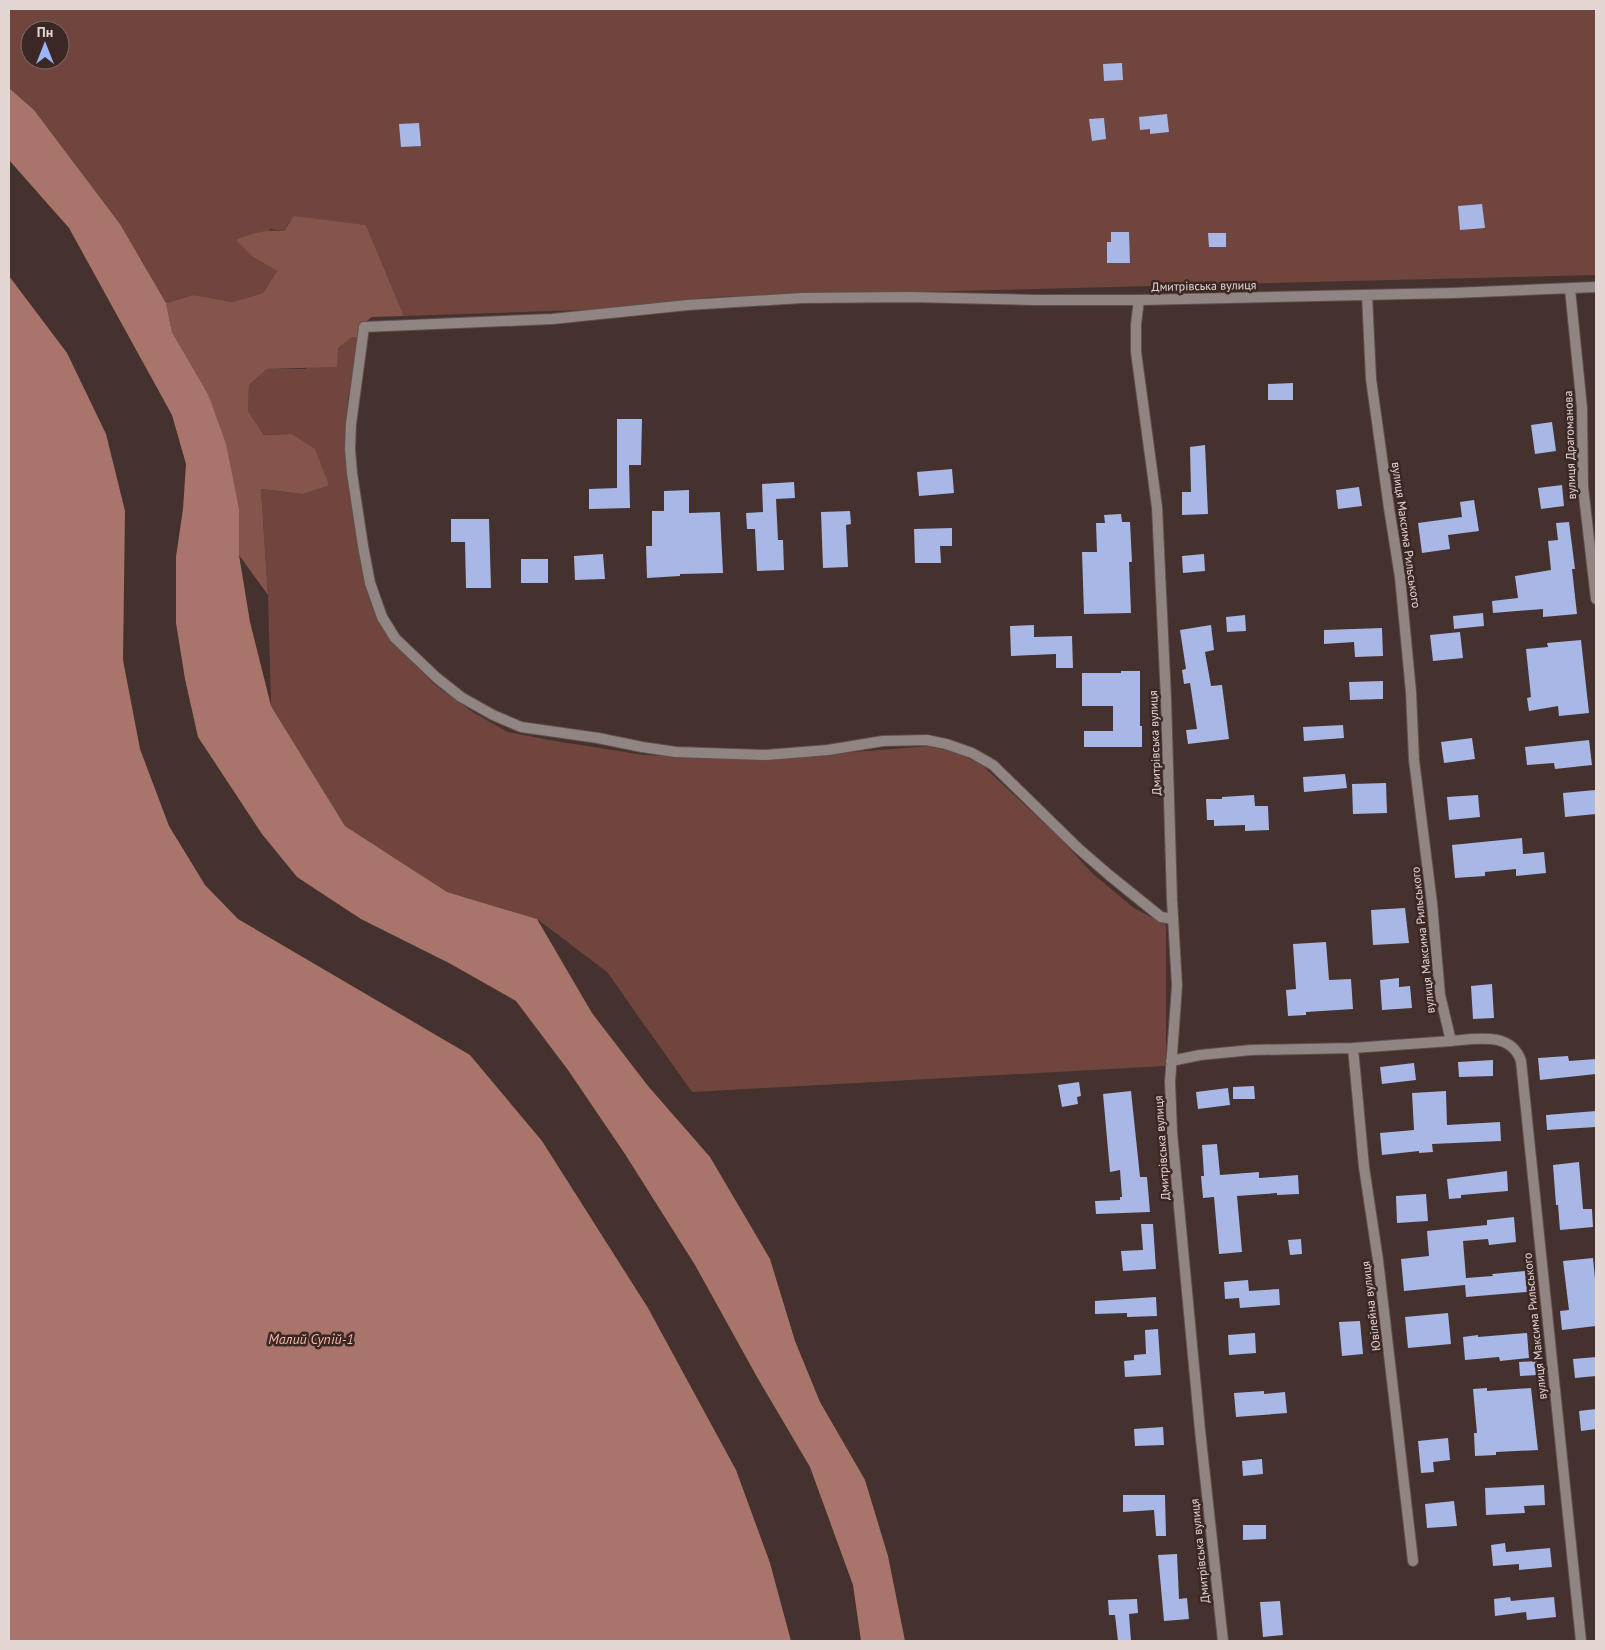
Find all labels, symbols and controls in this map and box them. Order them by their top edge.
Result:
north arrow [20,20,70,70]
text: Пн [37,23,53,41]
street label: Дмитрівська вулиця [1151,277,1257,294]
street label: вулиця Драгоманова [1560,390,1579,500]
street label: вулиця Максима Рильського [1389,461,1424,609]
street label: Дмитрівська вулиця [1145,690,1164,796]
street label: вулиця Максима Рильського [1407,866,1438,1014]
street label: Дмитрівська вулиця [1150,1095,1173,1201]
street label: вулиця Максима Рильського [1519,1252,1550,1400]
street label: Ювілейна вулиця [1358,1260,1383,1352]
water label: Малий Супій-1 [268,1330,354,1348]
street label: Дмитрівська вулиця [1187,1498,1212,1604]

